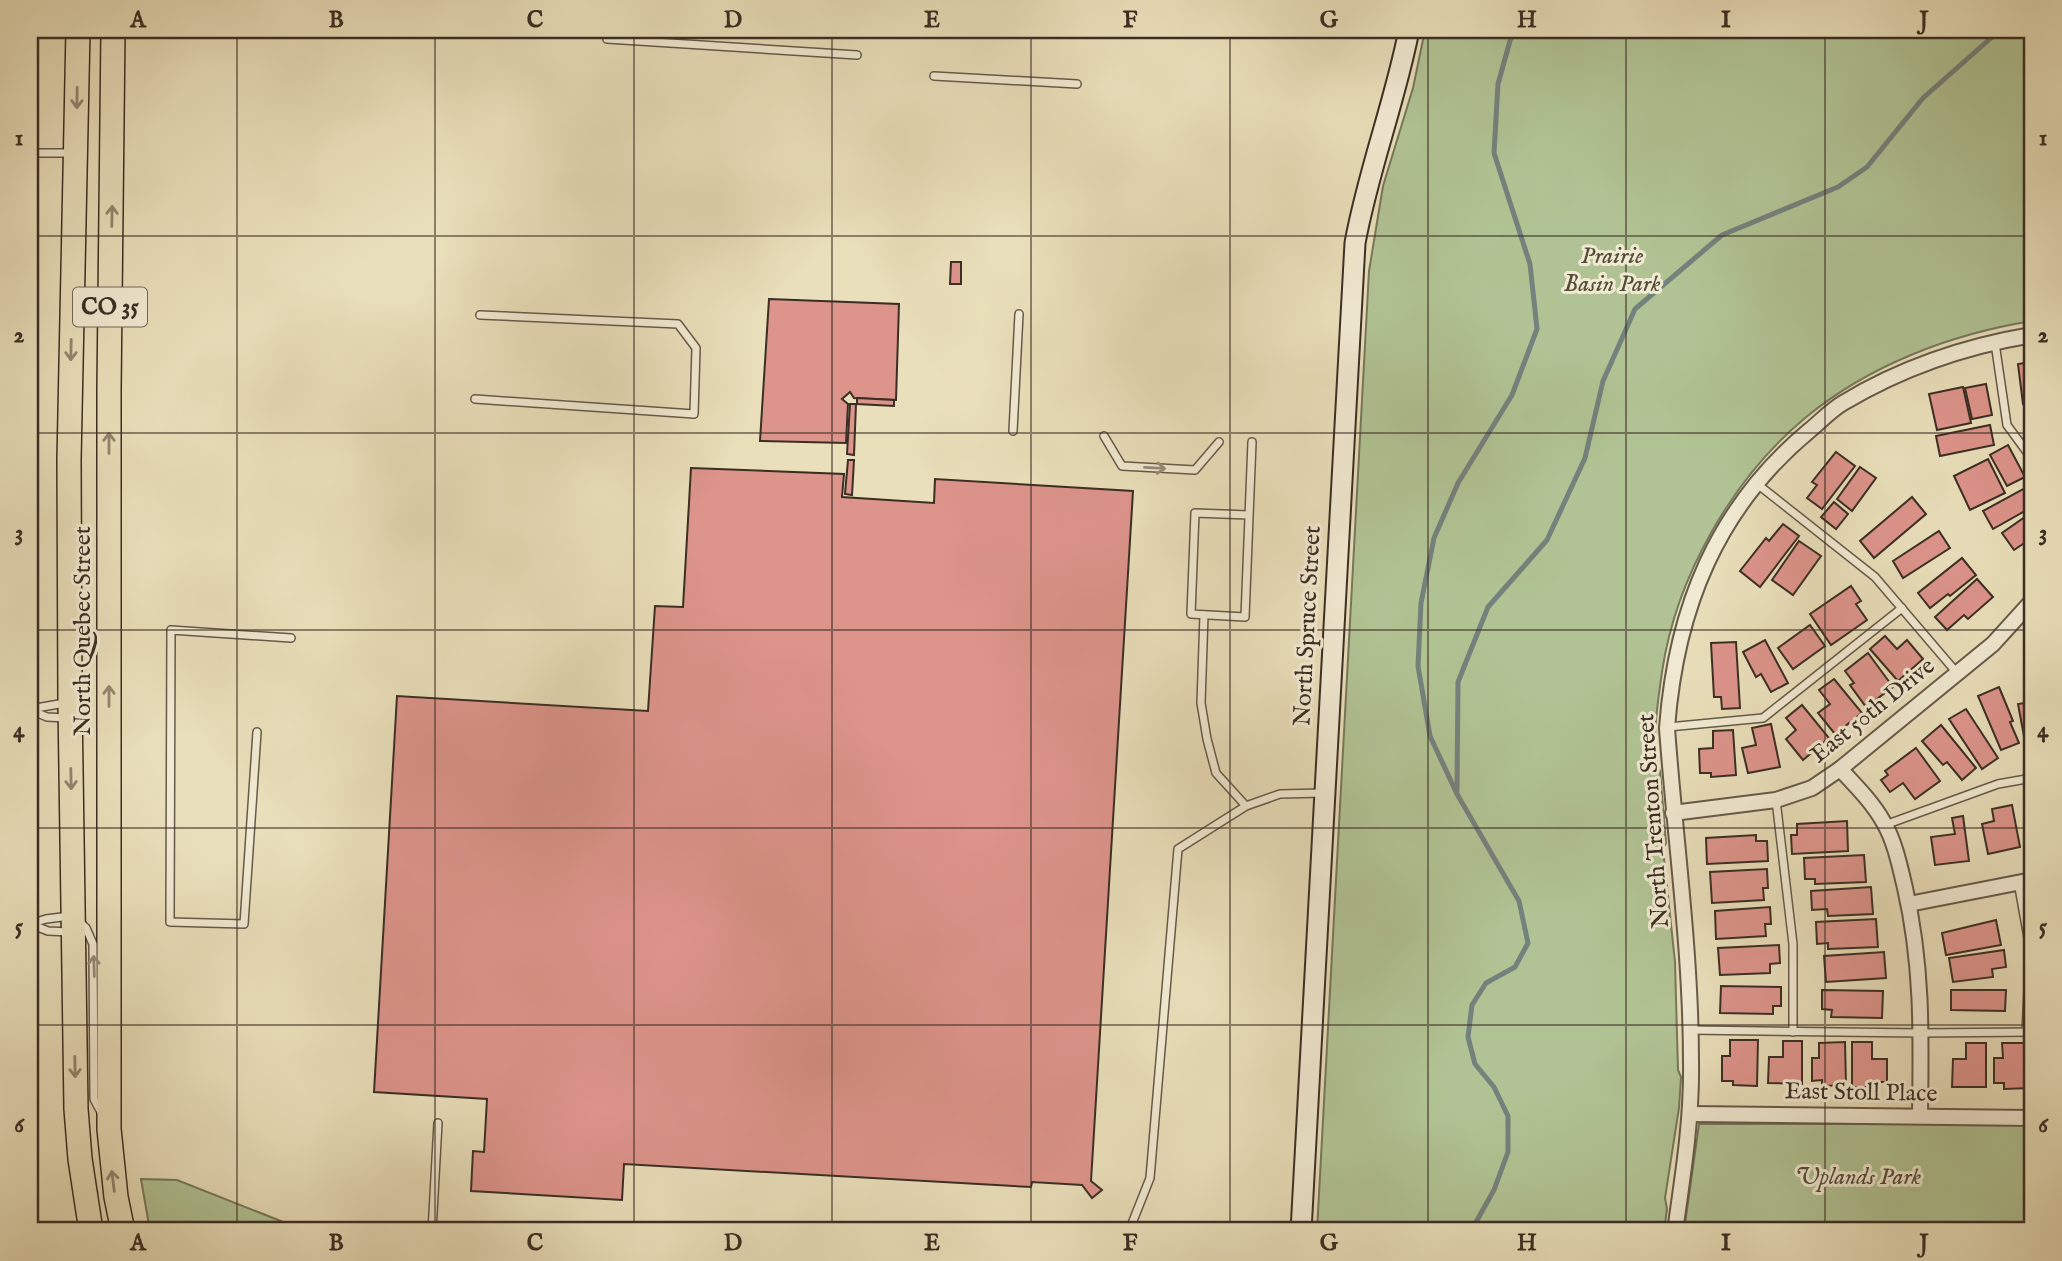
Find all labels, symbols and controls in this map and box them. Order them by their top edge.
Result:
text: A [129,6,147,35]
text: B [328,6,344,35]
text: C [527,6,544,35]
text: D [724,6,742,35]
text: E [924,6,940,35]
text: F [1123,6,1138,35]
text: G [1320,6,1339,35]
text: H [1517,6,1537,35]
text: I [1721,6,1731,35]
text: J [1916,6,1929,35]
one-way arrow [70,86,84,109]
text: 1 [15,124,23,153]
text: 1 [2039,124,2047,153]
one-way arrow [105,204,118,227]
park label: Prairie Basin Park [1563,241,1661,300]
road number: CO 35 [73,288,147,326]
text: 2 [14,321,25,350]
text: 2 [2038,321,2049,350]
one-way arrow [65,338,78,361]
one-way arrow [102,432,116,455]
one-way arrow [1143,461,1166,474]
text: 3 [15,519,23,548]
text: 3 [2039,519,2047,548]
street label: North Spruce Street [1287,525,1329,727]
street label: North Quebec Street [68,526,99,736]
street label: East 50th Drive [1804,651,1942,771]
one-way arrow [102,685,116,708]
street label: North Trenton Street [1631,713,1677,929]
text: 4 [13,716,25,745]
text: 4 [2037,716,2049,745]
one-way arrow [64,767,78,790]
text: 5 [15,913,24,942]
text: 5 [2039,913,2048,942]
one-way arrow [87,955,100,978]
one-way arrow [68,1055,82,1078]
street label: East Stoll Place [1784,1076,1938,1110]
text: 6 [14,1111,25,1140]
text: 6 [2038,1111,2049,1140]
park label: Uplands Park [1795,1162,1921,1193]
one-way arrow [107,1170,120,1192]
text: A [129,1229,147,1258]
text: B [328,1229,344,1258]
text: C [527,1229,544,1258]
text: D [724,1229,742,1258]
text: E [924,1229,940,1258]
text: F [1123,1229,1138,1258]
text: G [1320,1229,1339,1258]
text: H [1517,1229,1537,1258]
text: I [1721,1229,1731,1258]
text: J [1916,1229,1929,1258]

